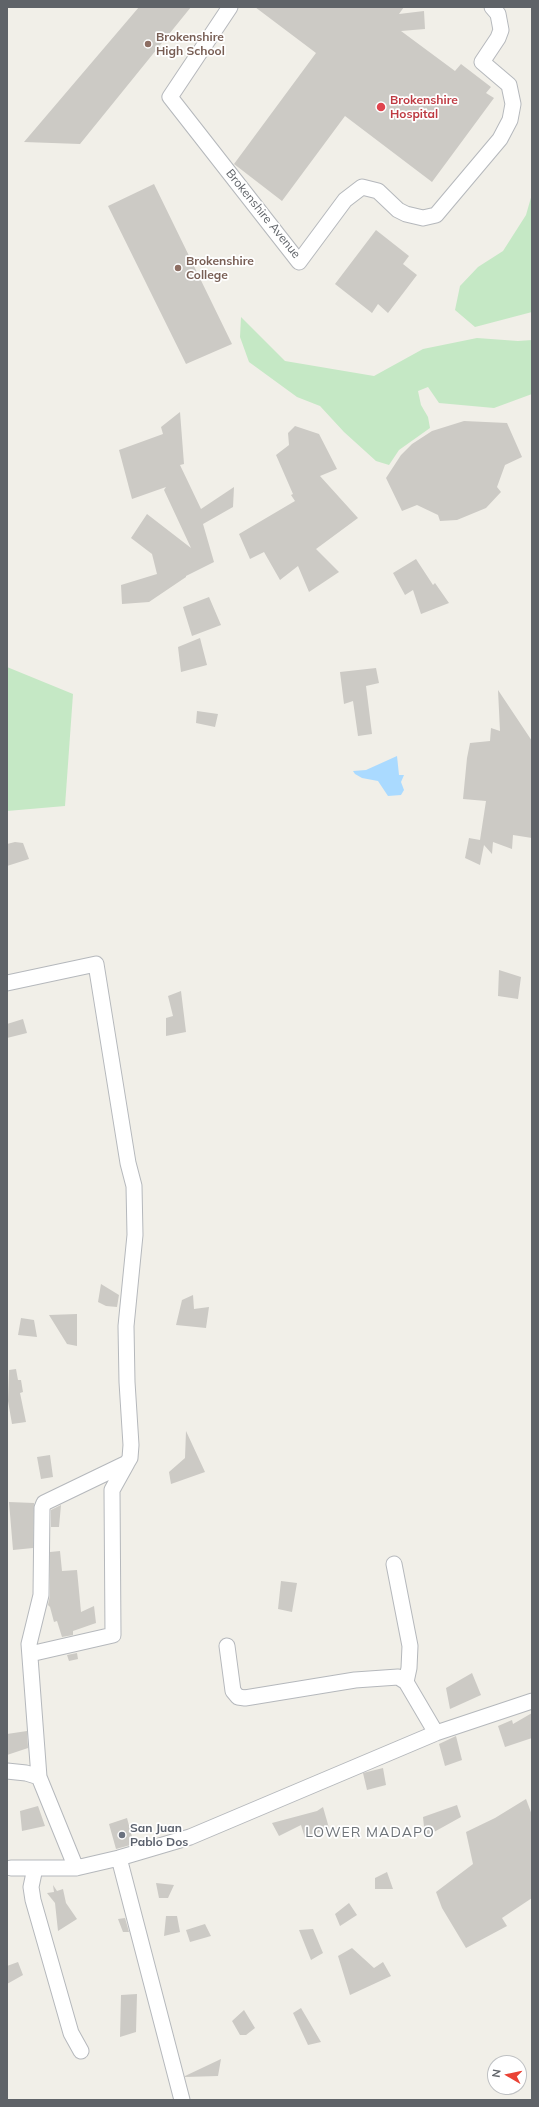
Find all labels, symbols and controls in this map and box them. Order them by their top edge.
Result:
place label: Brokenshire High School [156,30,225,58]
marker: Brokenshire High School [143,39,153,49]
place label: Brokenshire Hospital [390,93,458,121]
marker: Brokenshire Hospital [375,101,387,113]
street label: Brokenshire Avenue [223,167,303,261]
place label: Brokenshire College [186,254,254,282]
marker: Brokenshire College [173,263,183,273]
place label: San Juan Pablo Dos [130,1821,188,1849]
district label: LOWER MADAPO [305,1825,435,1841]
marker: San Juan Pablo Dos [117,1830,127,1840]
north arrow [487,2055,527,2095]
text: N [489,2068,504,2078]

